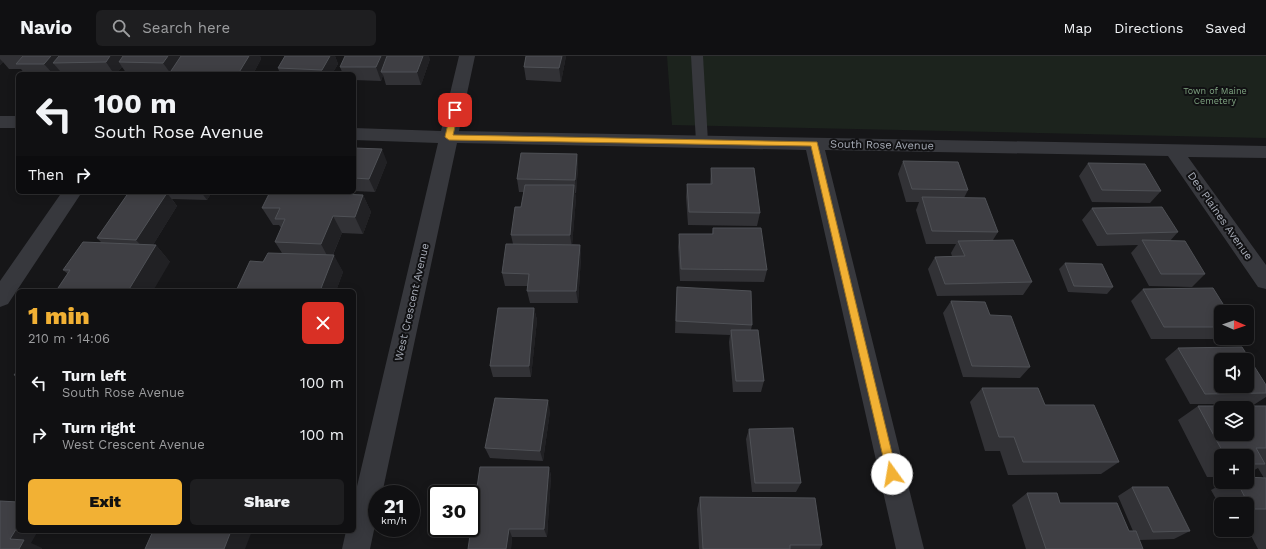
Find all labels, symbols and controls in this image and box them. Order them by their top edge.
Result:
search box [96,10,376,46]
text: Navio [20,16,72,39]
icon: search [110,17,132,39]
text: Search here [142,19,230,37]
text: Map [1064,20,1092,36]
text: Directions [1114,20,1183,36]
text: Saved [1205,20,1246,36]
park label: Town of Maine Cemetery [1183,86,1247,106]
text: 100 m [94,87,177,120]
icon: left [28,88,80,140]
pin [438,93,472,127]
icon: arrive [444,99,466,121]
text: South Rose Avenue [94,121,264,142]
street label: South Rose Avenue [830,138,934,152]
icon: right [72,164,94,186]
text: Then [28,166,64,184]
street label: Des Plaines Avenue [1185,170,1255,262]
street label: West Crescent Avenue [392,242,432,362]
text: 1 min [28,302,90,330]
button: close [302,302,344,344]
north arrow [1214,305,1254,345]
map controls [1214,305,1254,537]
text: 210 m · 14:06 [28,331,110,346]
button: sound [1214,353,1254,393]
text: Turn left [62,367,126,385]
icon: left [28,372,50,394]
text: 100 m [300,374,344,392]
text: South Rose Avenue [62,385,185,400]
button: layers [1214,401,1254,441]
text: Turn right [62,419,135,437]
icon: right [28,424,50,446]
text: 100 m [300,426,344,444]
text: West Crescent Avenue [62,437,205,452]
button: + [1214,449,1254,489]
position arrow [871,453,913,495]
button: Exit [28,479,182,525]
button: Share [190,479,344,525]
speed limit sign: 30 [428,485,480,537]
text: 21 [384,494,404,518]
button: − [1214,497,1254,537]
text: km/h [381,515,407,526]

